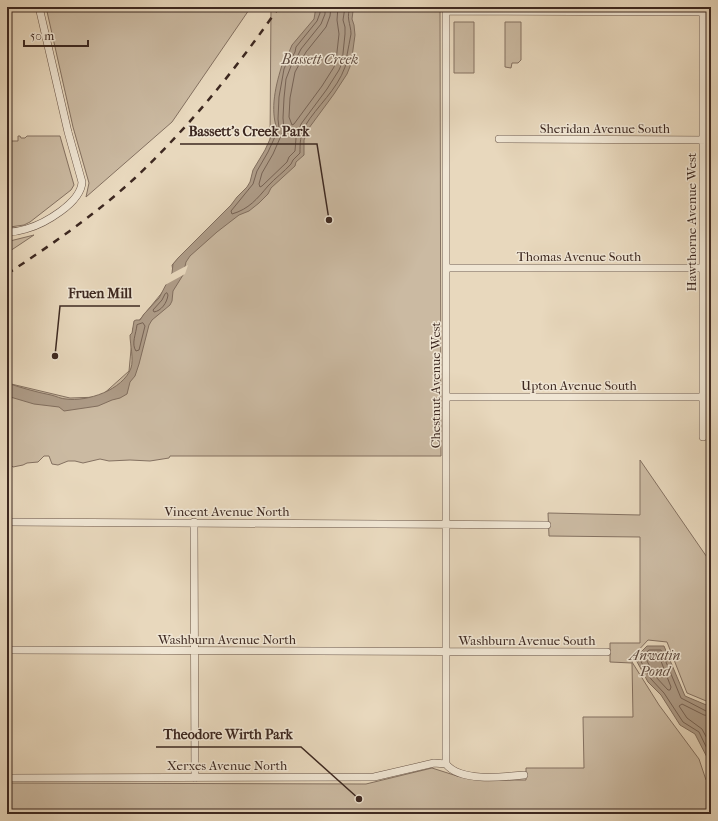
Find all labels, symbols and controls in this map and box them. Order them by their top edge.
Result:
scale bar [24,22,88,48]
text: 50 m [30,29,54,43]
water label: Bassett Creek [281,51,358,68]
callout: Bassett's Creek Park [180,118,317,144]
street label: Sheridan Avenue South [540,121,671,136]
text: Bassett's Creek Park [189,123,310,140]
street label: Hawthorne Avenue West [684,152,699,291]
street label: Thomas Avenue South [517,249,642,264]
callout: Fruen Mill [60,280,140,306]
text: Fruen Mill [67,285,132,302]
street label: Chestnut Avenue West [428,321,443,448]
street label: Upton Avenue South [521,378,638,393]
street label: Vincent Avenue North [163,504,290,519]
street label: Washburn Avenue North [157,632,297,647]
street label: Washburn Avenue South [458,633,596,648]
water label: Anwatin Pond [628,647,681,680]
callout: Theodore Wirth Park [156,721,301,747]
text: Theodore Wirth Park [162,726,294,743]
street label: Xerxes Avenue North [167,758,288,773]

